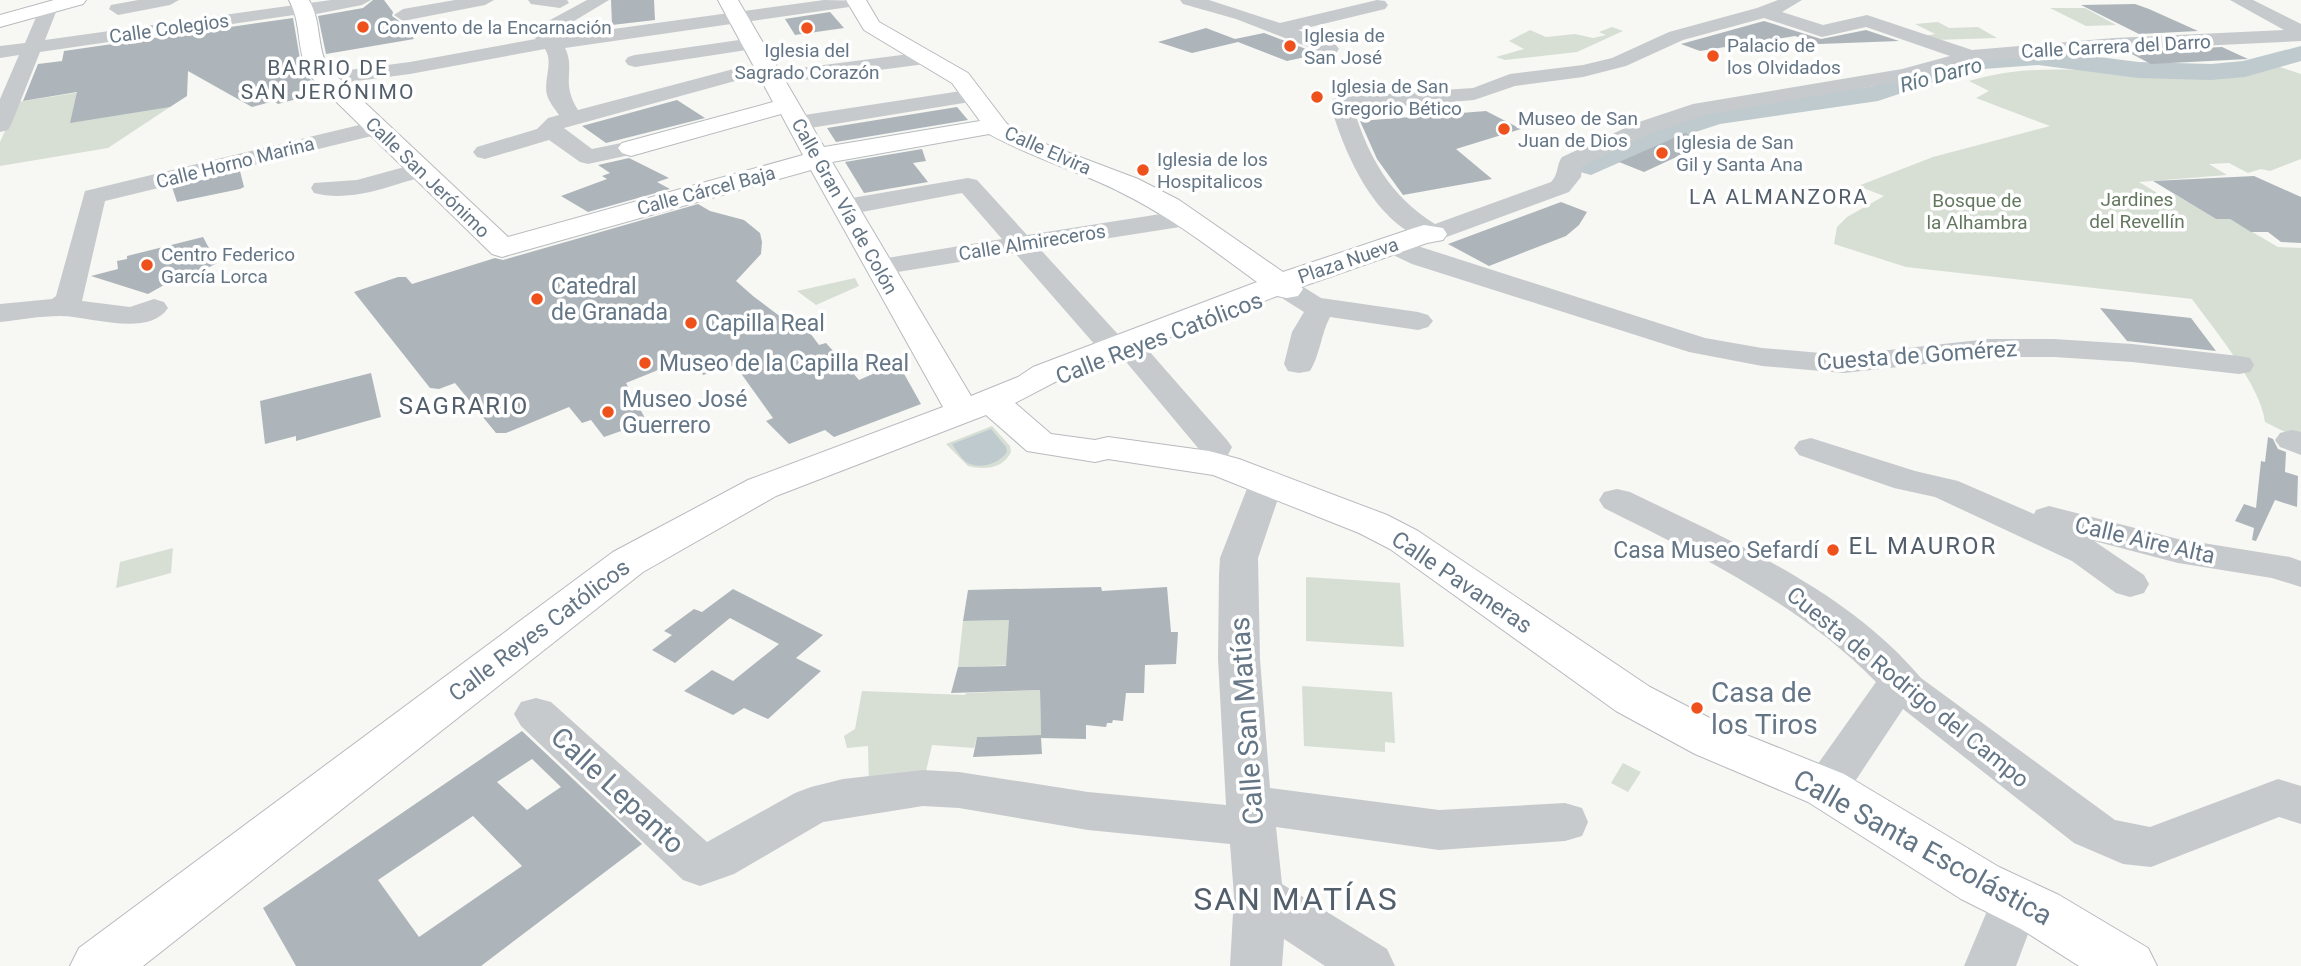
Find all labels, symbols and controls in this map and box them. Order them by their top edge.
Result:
street label: Calle Colegios [108,9,230,48]
place label: Convento de la Encarnación [377,16,612,39]
marker: Convento de la Encarnación [355,19,371,35]
marker: Iglesia del Sagrado Corazón [799,20,815,36]
place label: Iglesia de San José [1304,24,1385,69]
street label: Calle Carrera del Darro [2021,30,2211,63]
place label: Palacio de los Olvidados [1727,34,1841,79]
marker: Iglesia de San José [1282,38,1298,54]
place label: Iglesia del Sagrado Corazón [734,39,880,84]
marker: Palacio de los Olvidados [1705,48,1721,64]
water label: Río Darro [1897,53,1985,97]
district label: BARRIO DE SAN JERÓNIMO [241,56,415,104]
place label: Iglesia de San Gregorio Bético [1331,75,1462,120]
marker: Iglesia de San Gregorio Bético [1309,89,1325,105]
place label: Museo de San Juan de Dios [1518,107,1638,152]
street label: Calle San Jerónimo [361,112,495,243]
street label: Calle Gran Vía de Colón [787,114,903,298]
street label: Calle Elvira [1001,121,1095,180]
marker: Museo de San Juan de Dios [1496,121,1512,137]
place label: Iglesia de San Gil y Santa Ana [1676,131,1803,176]
street label: Calle Horno Marina [154,132,317,193]
marker: Iglesia de San Gil y Santa Ana [1654,145,1670,161]
place label: Iglesia de los Hospitalicos [1157,148,1268,193]
street label: Calle Cárcel Baja [635,161,778,220]
marker: Iglesia de los Hospitalicos [1135,162,1151,178]
district label: LA ALMANZORA [1689,185,1869,209]
park label: Jardines del Revellín [2089,188,2185,233]
park label: Bosque de la Alhambra [1926,189,2028,234]
street label: Calle Almireceros [957,220,1107,265]
street label: Plaza Nueva [1295,233,1401,288]
place label: Centro Federico García Lorca [161,243,295,288]
marker: Centro Federico García Lorca [139,257,155,273]
place label: Catedral de Granada [551,273,668,326]
street label: Calle Reyes Católicos [1052,287,1266,390]
marker: Catedral de Granada [529,291,545,307]
place label: Capilla Real [705,310,825,337]
marker: Capilla Real [683,315,699,331]
street label: Cuesta de Gomérez [1816,335,2018,376]
place label: Museo de la Capilla Real [659,350,909,377]
marker: Museo de la Capilla Real [637,355,653,371]
place label: Museo José Guerrero [622,386,748,439]
district label: SAGRARIO [399,392,529,420]
marker: Museo José Guerrero [600,404,616,420]
street label: Calle Aire Alta [2072,511,2218,570]
street label: Calle Pavaneras [1386,526,1537,639]
district label: EL MAUROR [1849,532,1997,560]
place label: Casa Museo Sefardí [1613,537,1820,564]
marker: Casa Museo Sefardí [1825,542,1841,558]
street label: Calle Reyes Católicos [444,554,635,707]
street label: Cuesta de Rodrigo del Campo [1781,581,2034,793]
street label: Calle San Matías [1223,616,1270,826]
place label: Casa de los Tiros [1711,676,1818,741]
marker: Casa de los Tiros [1689,700,1705,716]
street label: Calle Lepanto [544,720,691,860]
street label: Calle Santa Escolástica [1788,763,2058,932]
district label: SAN MATÍAS [1193,880,1399,918]

